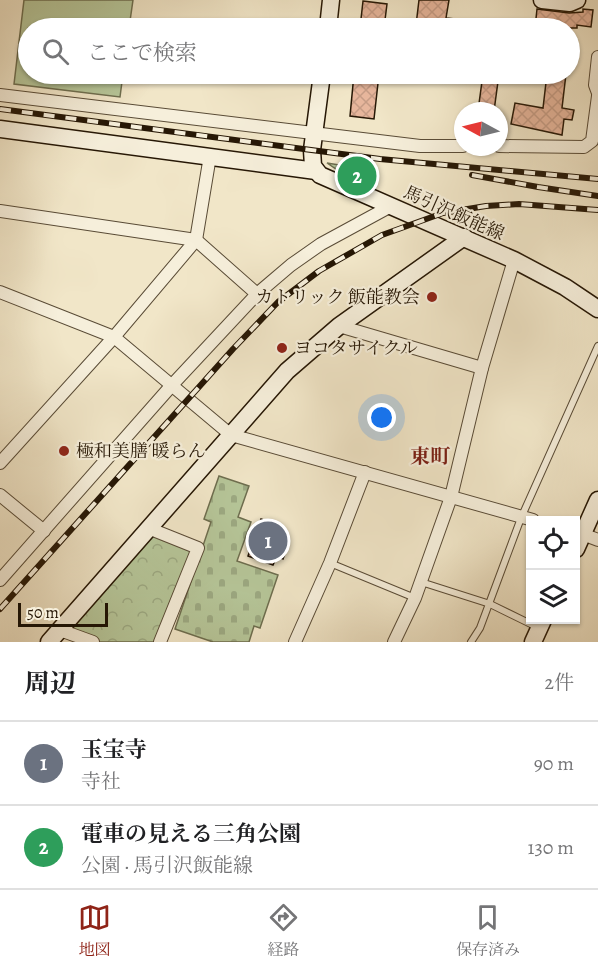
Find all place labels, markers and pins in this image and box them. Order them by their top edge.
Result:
pin: 2 [338,154,376,198]
place label: カトリック 飯能教会 [255,285,420,309]
marker: カトリック 飯能教会 [425,290,439,304]
place label: ヨコタサイクル [294,336,418,360]
marker: ヨコタサイクル [275,341,289,355]
place label: 極和美膳 暖らん [76,439,206,463]
marker: 極和美膳 暖らん [57,444,71,458]
pin: 1 [248,518,288,564]

